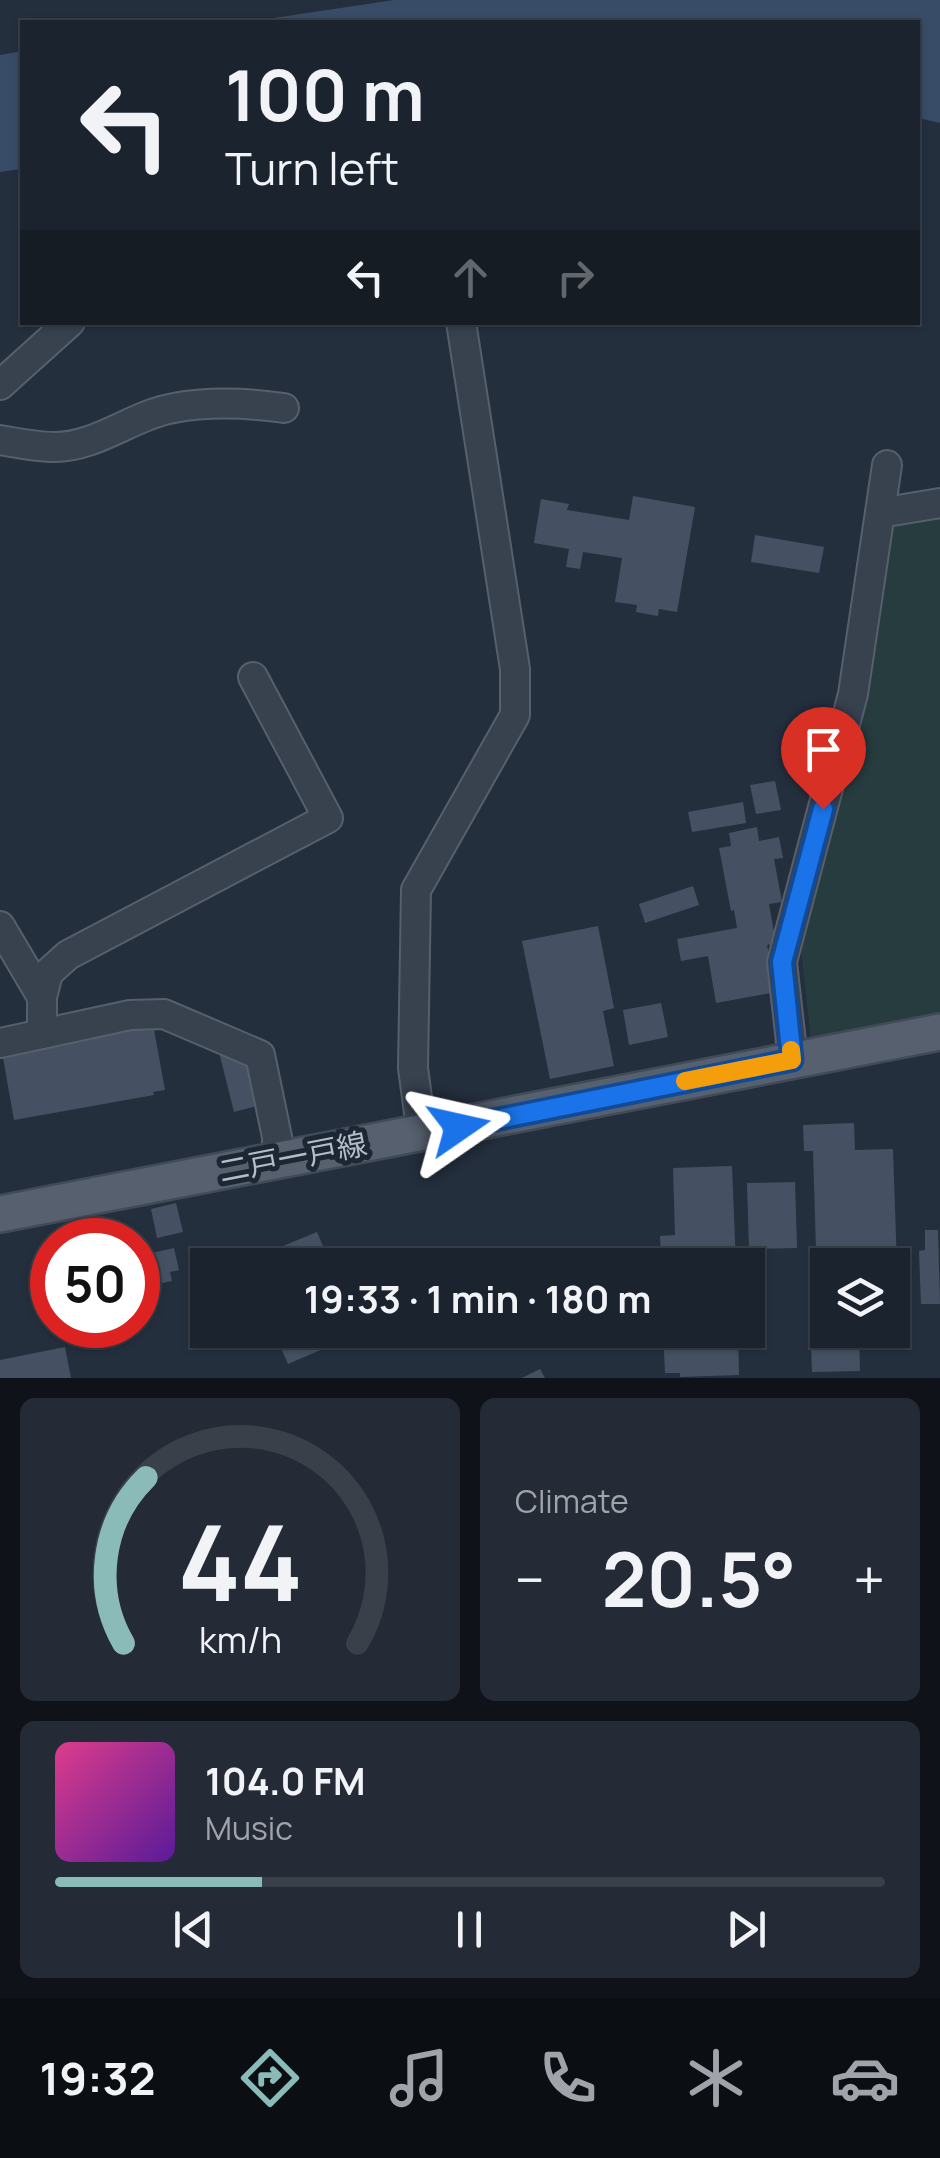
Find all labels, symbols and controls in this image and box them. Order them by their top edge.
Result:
text: 100 m [225,46,425,142]
icon: left [60,60,190,190]
text: Turn left [225,137,399,199]
icon: left [338,250,393,305]
icon: ahead [443,250,498,305]
icon: right [548,250,603,305]
pin [781,707,866,810]
icon: arrive [796,722,851,777]
position arrow [407,1075,511,1179]
street label: 二戸一戸線 [215,1122,370,1191]
speed limit sign: 50 [30,1218,160,1348]
map controls [810,1248,910,1348]
button: layers [810,1248,910,1348]
text: 19:33 · 1 min · 180 m [304,1272,651,1324]
text: Climate [515,1479,629,1523]
text: 44 [177,1490,303,1632]
text: 20.5° [602,1527,796,1630]
text: − [515,1541,545,1617]
text: + [853,1541,885,1617]
text: km/h [198,1615,282,1664]
text: 104.0 FM [205,1754,366,1806]
text: Music [205,1806,293,1850]
icon: previous [166,1902,221,1957]
icon: pause [442,1902,497,1957]
icon: next [719,1902,774,1957]
icon: directions [235,2043,305,2113]
icon: music [384,2043,454,2113]
icon: phone [533,2043,603,2113]
icon: climate [681,2043,751,2113]
icon: car [830,2043,900,2113]
text: 19:32 [39,2047,156,2109]

